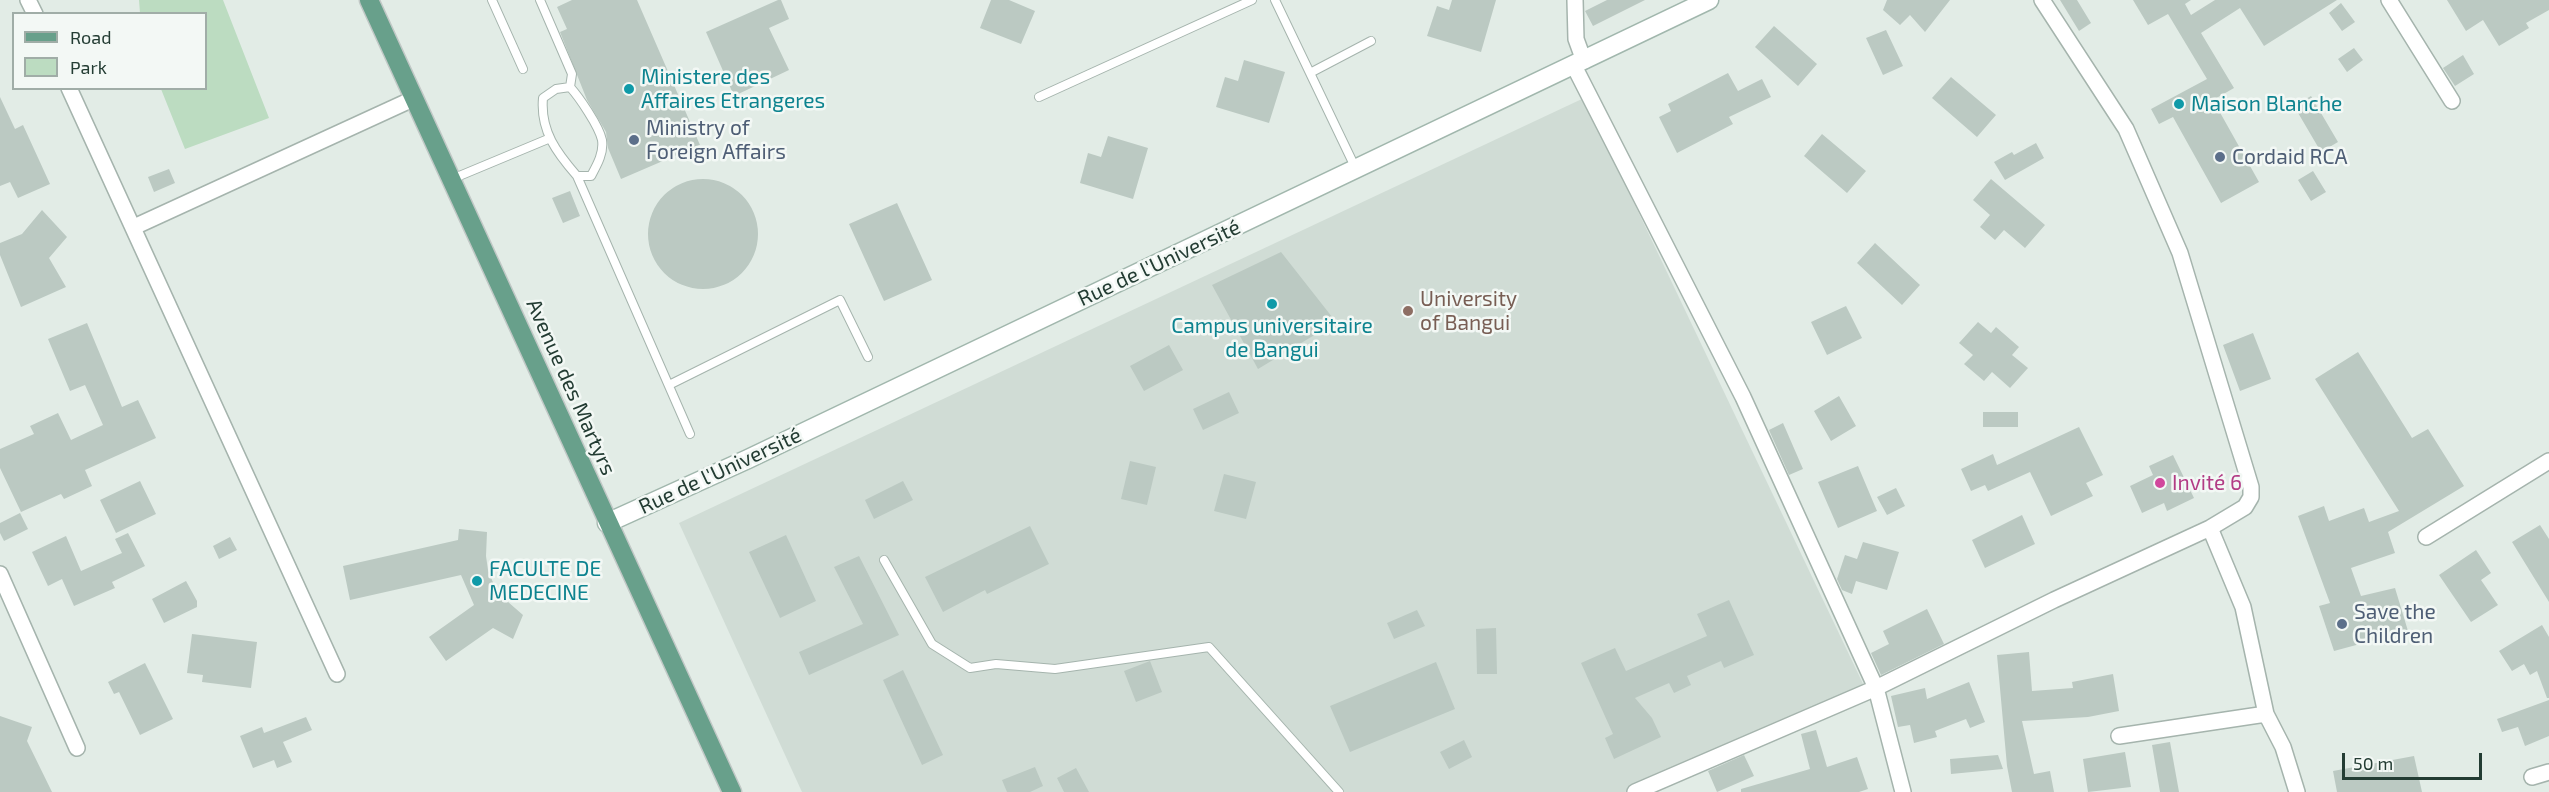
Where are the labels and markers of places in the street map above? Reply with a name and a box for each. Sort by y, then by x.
place label: Ministere des Affaires Etrangeres [641,64,825,114]
marker: Ministere des Affaires Etrangeres [622,82,636,96]
place label: Maison Blanche [2191,91,2342,117]
marker: Maison Blanche [2172,97,2186,111]
place label: Ministry of Foreign Affairs [646,115,786,165]
marker: Ministry of Foreign Affairs [627,133,641,147]
place label: Cordaid RCA [2232,144,2348,170]
marker: Cordaid RCA [2213,150,2227,164]
place label: University of Bangui [1420,286,1517,336]
marker: Campus universitaire de Bangui [1265,297,1279,311]
marker: University of Bangui [1401,304,1415,318]
place label: Campus universitaire de Bangui [1171,313,1373,363]
place label: Invité 6 [2172,470,2242,496]
marker: Invité 6 [2153,476,2167,490]
place label: FACULTE DE MEDECINE [489,556,601,606]
marker: FACULTE DE MEDECINE [470,574,484,588]
place label: Save the Children [2354,599,2436,649]
marker: Save the Children [2335,617,2349,631]

